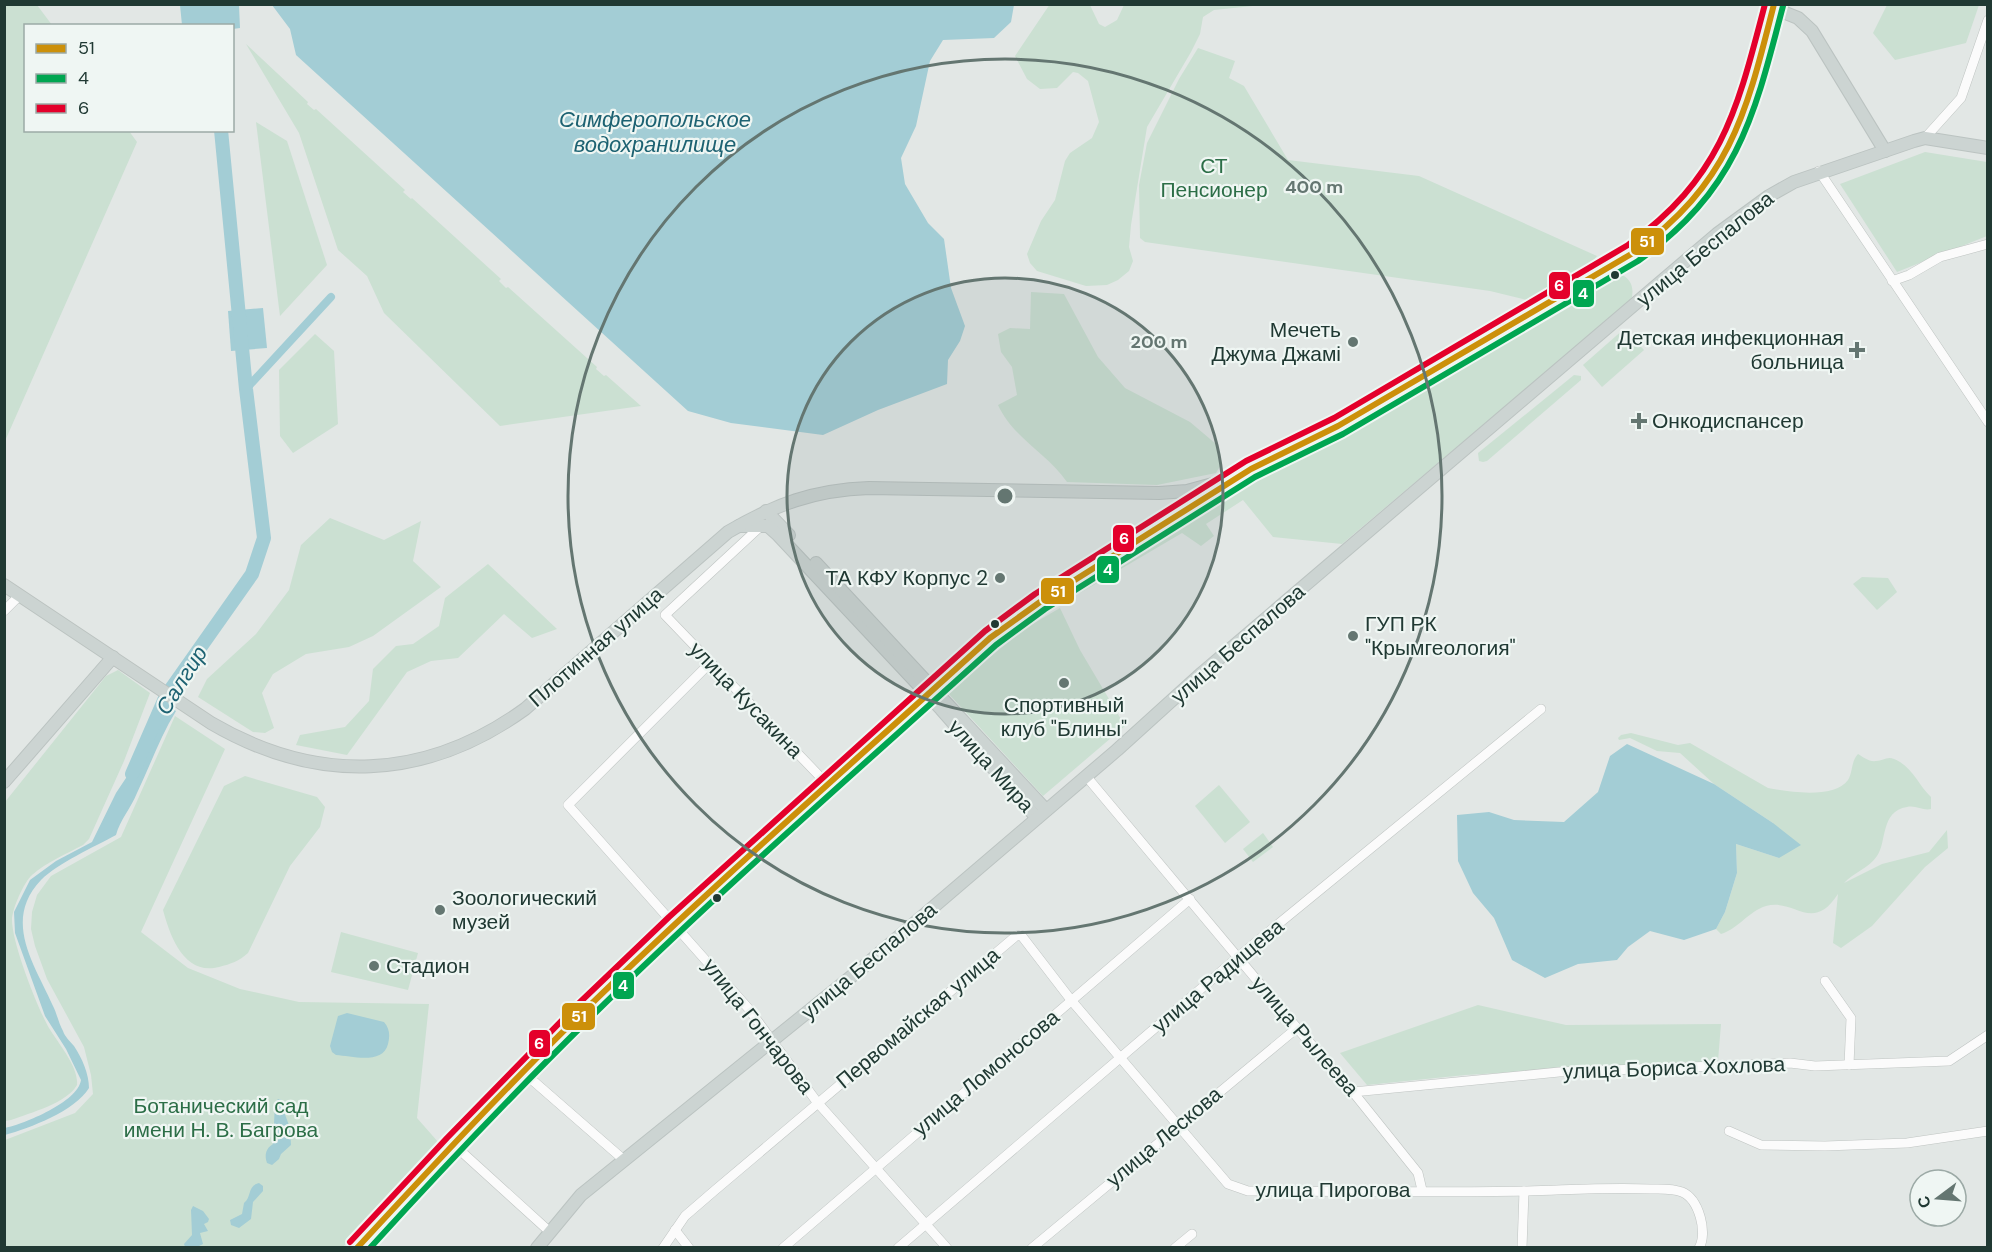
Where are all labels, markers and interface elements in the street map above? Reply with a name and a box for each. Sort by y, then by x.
legend [24,24,234,132]
text: 51 [78,36,95,60]
text: 4 [78,66,89,90]
text: 6 [78,96,89,120]
water label: Симферопольское водохранилище [559,105,751,159]
park label: СТ Пенсионер [1160,152,1268,204]
text: 400 m [1285,175,1343,199]
street label: улица Беспалова [1630,185,1780,313]
line badge: 51 [1630,227,1665,256]
text: 51 [1639,231,1655,252]
unlabelled marker [1609,269,1621,281]
line badge: 6 [1548,271,1571,300]
text: 6 [1554,275,1564,296]
line badge: 4 [1572,279,1595,308]
text: 4 [1578,283,1588,304]
place label: Мечеть Джума Джамі [1211,316,1341,368]
place label: Детская инфекционная больница [1617,324,1844,376]
text: 200 m [1131,330,1187,354]
marker: Мечеть Джума Джамі [1346,335,1360,349]
marker: Детская инфекционная больница [1848,341,1866,359]
place label: Онкодиспансер [1652,407,1804,435]
marker: Онкодиспансер [1630,412,1648,430]
centre of rings [995,486,1015,506]
line badge: 6 [1112,524,1135,553]
text: 6 [1119,528,1129,549]
line badge: 4 [1096,555,1120,584]
text: 4 [1103,559,1113,580]
place label: ТА КФУ Корпус 2 [825,564,988,592]
marker: ТА КФУ Корпус 2 [993,571,1007,585]
line badge: 51 [1040,577,1075,605]
street label: улица Беспалова [1165,578,1311,710]
street label: Плотинная улица [523,581,669,713]
text: 51 [1050,581,1066,602]
place label: ГУП РК "Крымгеология" [1365,610,1516,662]
unlabelled marker [989,618,1001,630]
marker: ГУП РК "Крымгеология" [1346,629,1360,643]
street label: улица Кусакина [683,636,809,765]
water label: Салгир [149,640,214,720]
marker: Спортивный клуб "Блины" [1057,676,1071,690]
place label: Спортивный клуб "Блины" [1001,691,1127,743]
street label: улица Мира [942,714,1040,819]
place label: Зоологический музей [452,884,597,936]
unlabelled marker [711,892,723,904]
street label: улица Беспалова [795,896,943,1026]
marker: Зоологический музей [433,903,447,917]
street label: улица Радищева [1146,912,1290,1039]
street label: Первомайская улица [830,941,1006,1095]
place label: Стадион [386,952,470,980]
street label: улица Гончарова [696,952,820,1100]
marker: Стадион [367,959,381,973]
street label: улица Рылеева [1245,970,1365,1102]
line badge: 4 [612,971,635,1000]
text: 4 [618,975,628,996]
line badge: 51 [561,1002,596,1031]
street label: улица Ломоносова [907,1003,1065,1143]
text: 51 [571,1006,587,1027]
line badge: 6 [528,1029,551,1058]
text: 6 [534,1033,544,1054]
street label: улица Бориса Хохлова [1562,1050,1786,1086]
street label: улица Лескова [1100,1080,1228,1194]
park label: Ботанический сад имени Н. В. Багрова [124,1092,319,1144]
north arrow [1908,1168,1968,1228]
street label: улица Пирогова [1256,1176,1411,1204]
text: С [1912,1193,1936,1210]

